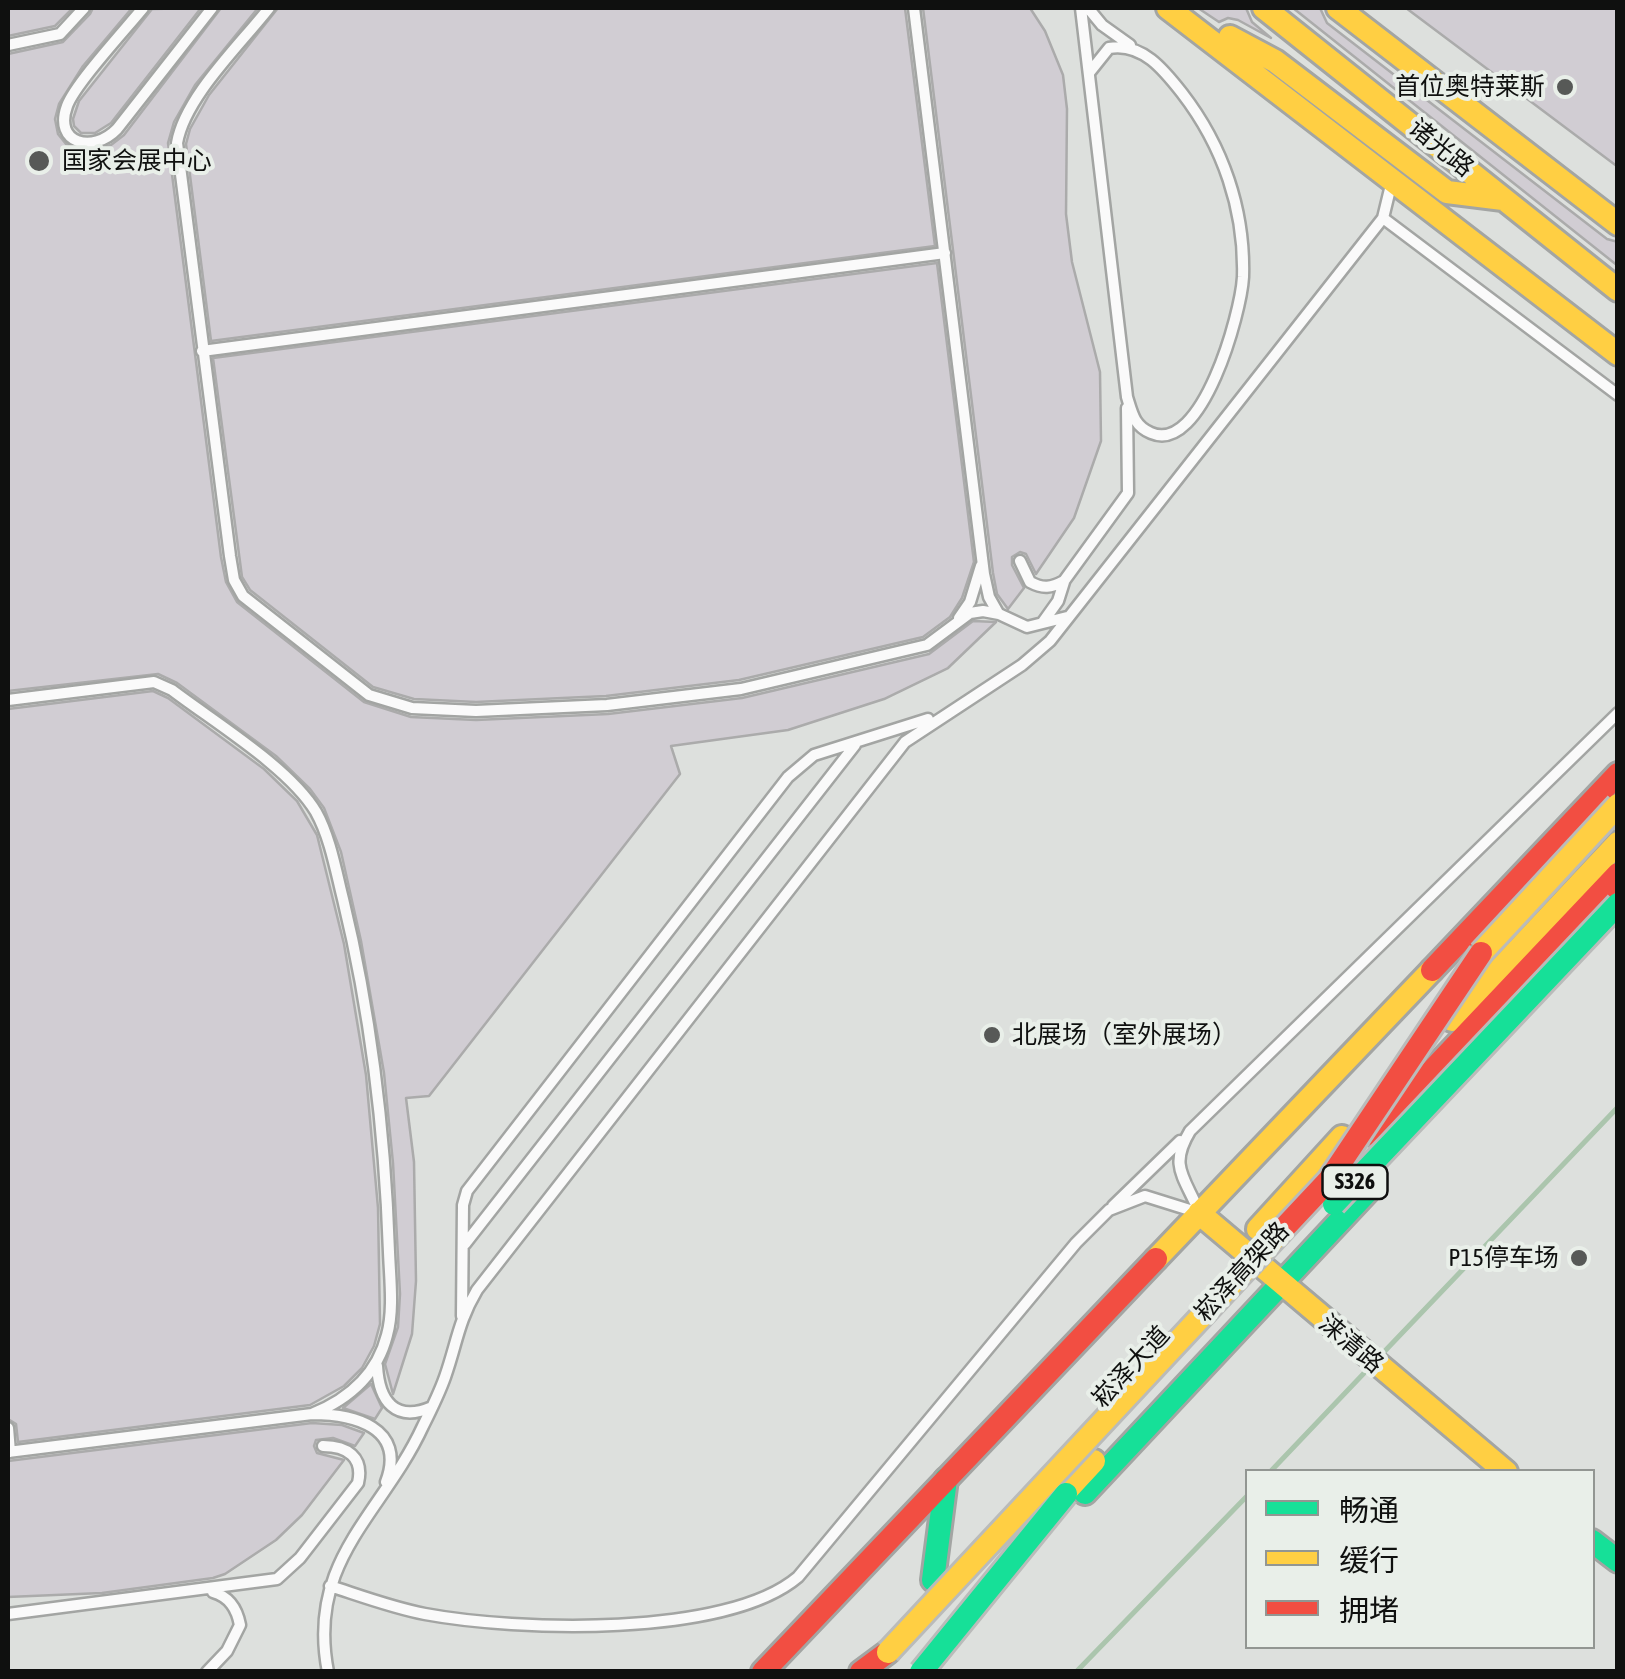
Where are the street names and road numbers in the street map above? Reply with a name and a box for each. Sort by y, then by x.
street label: 诸光路 [1402,113,1480,183]
road number: S326 [1322,1165,1388,1199]
street label: 崧泽高架路 [1188,1216,1296,1328]
street label: 涞清路 [1313,1308,1389,1380]
street label: 崧泽大道 [1086,1320,1176,1414]

